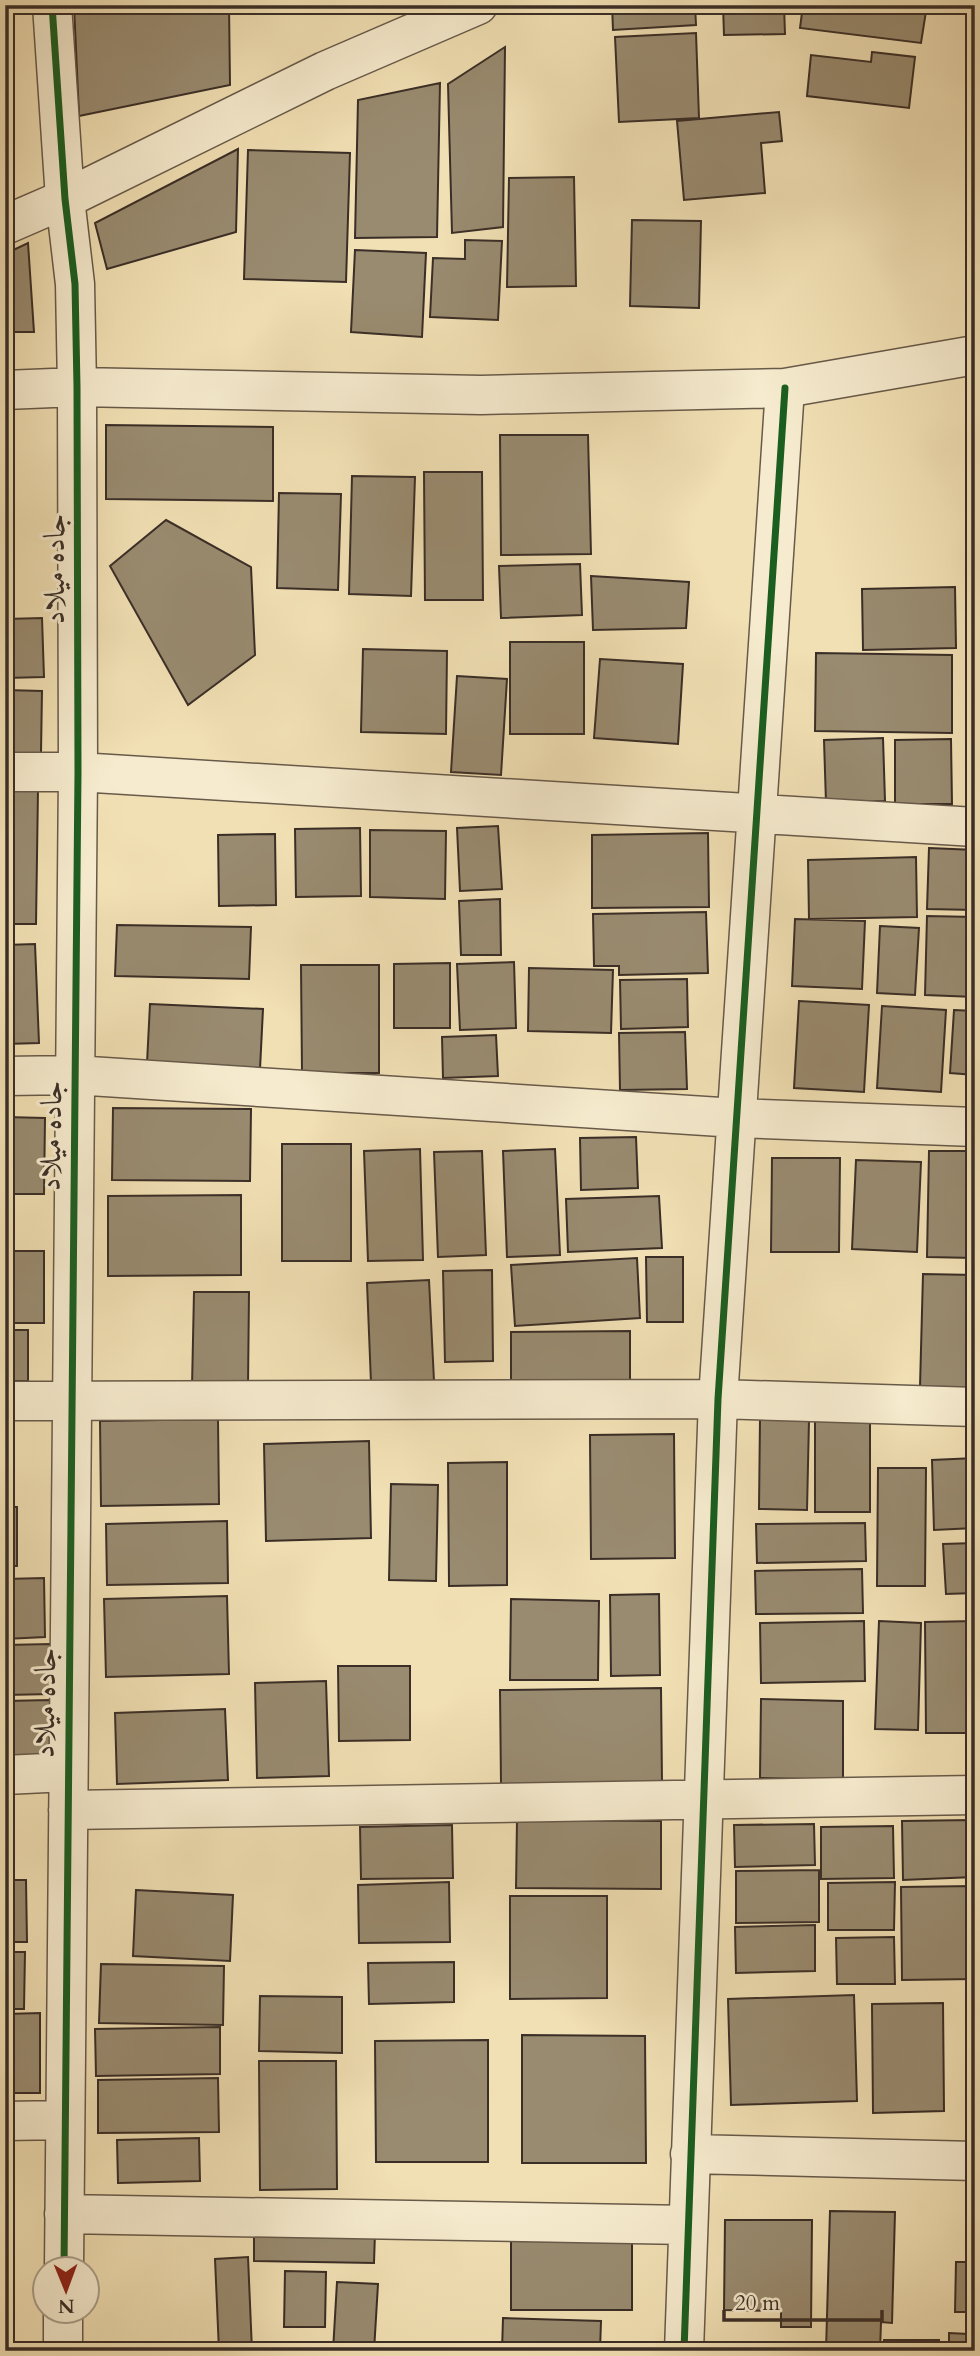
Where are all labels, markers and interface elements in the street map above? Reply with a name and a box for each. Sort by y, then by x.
street label: جاده میلاد [34,514,75,624]
street label: جاده میلاد [30,1080,72,1192]
street label: جاده میلاد [24,1647,66,1759]
north arrow [32,2254,102,2324]
scale bar [724,2279,882,2323]
text: 20 m [735,2289,780,2318]
text: N [57,2293,75,2319]

